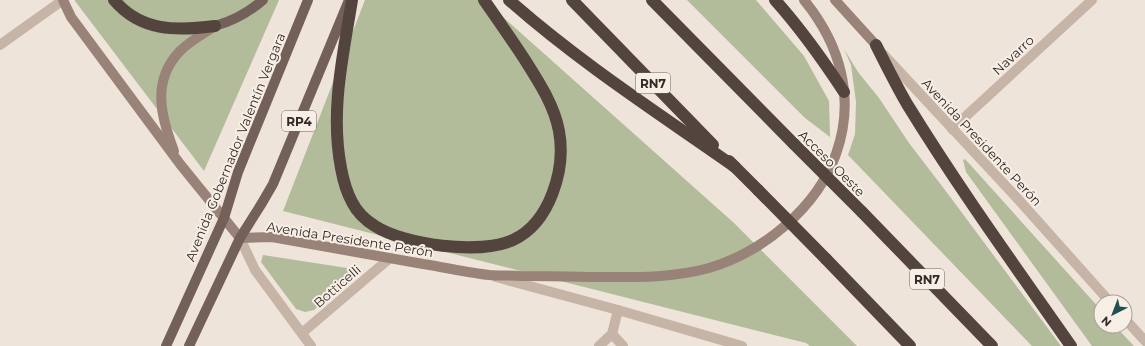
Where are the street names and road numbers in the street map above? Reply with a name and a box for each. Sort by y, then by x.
street label: Avenida Gobernador Valentín Vergara [182,30,288,264]
street label: Navarro [989,32,1037,78]
road number: RN7 [636,73,670,93]
street label: Avenida Presidente Perón [919,75,1045,209]
road number: RP4 [282,111,316,131]
street label: Acceso Oeste [795,126,869,200]
street label: Avenida Presidente Perón [266,218,434,260]
street label: Botticelli [310,261,364,311]
road number: RN7 [910,269,944,289]

